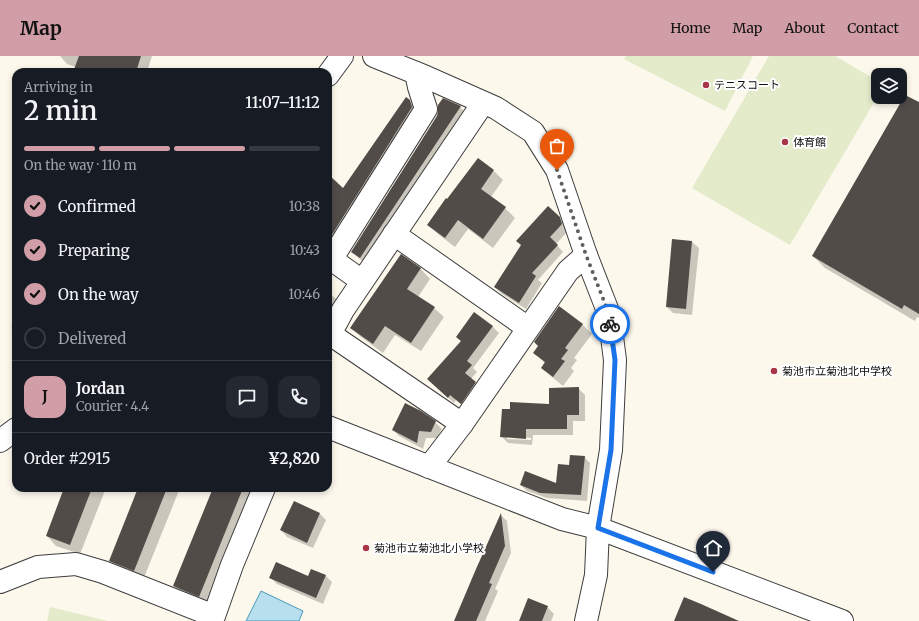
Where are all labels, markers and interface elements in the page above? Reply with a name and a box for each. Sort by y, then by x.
text: Map [20,16,62,40]
text: Home [670,19,711,37]
text: Map [733,19,762,37]
text: About [784,19,825,37]
text: Contact [847,19,899,37]
map controls [871,68,907,104]
button: layers [871,68,907,104]
place label: テニスコート [714,78,780,92]
text: Arriving in [24,79,93,96]
marker: テニスコート [701,80,711,90]
text: 11:07–11:12 [245,93,320,112]
text: 2 min [24,94,97,127]
pin [540,129,574,170]
icon: bag [546,135,568,157]
place label: 体育館 [793,135,826,149]
marker: 体育館 [780,137,790,147]
text: On the way · 110 m [24,157,137,174]
icon: check [24,195,46,217]
text: Confirmed [58,197,136,216]
text: 10:38 [289,198,320,215]
icon: check [24,239,46,261]
text: Preparing [58,241,130,260]
text: 10:43 [290,242,320,259]
icon: check [24,283,46,305]
text: On the way [58,285,139,304]
text: 10:46 [288,286,320,303]
courier [590,304,630,344]
icon: bike [599,313,621,335]
text: Delivered [58,329,126,348]
place label: 菊池市立菊池北中学校 [782,364,892,378]
marker: 菊池市立菊池北中学校 [769,366,779,376]
button: chat [226,376,268,418]
button: phone [278,376,320,418]
text: Jordan [76,379,125,398]
text: J [42,387,48,406]
text: Courier · 4.4 [76,398,149,415]
text: Order #2915 [24,449,111,468]
text: ¥2,820 [268,449,320,468]
pin [696,531,730,572]
icon: home [702,537,724,559]
place label: 菊池市立菊池北小学校 [374,541,484,555]
marker: 菊池市立菊池北小学校 [361,543,371,553]

